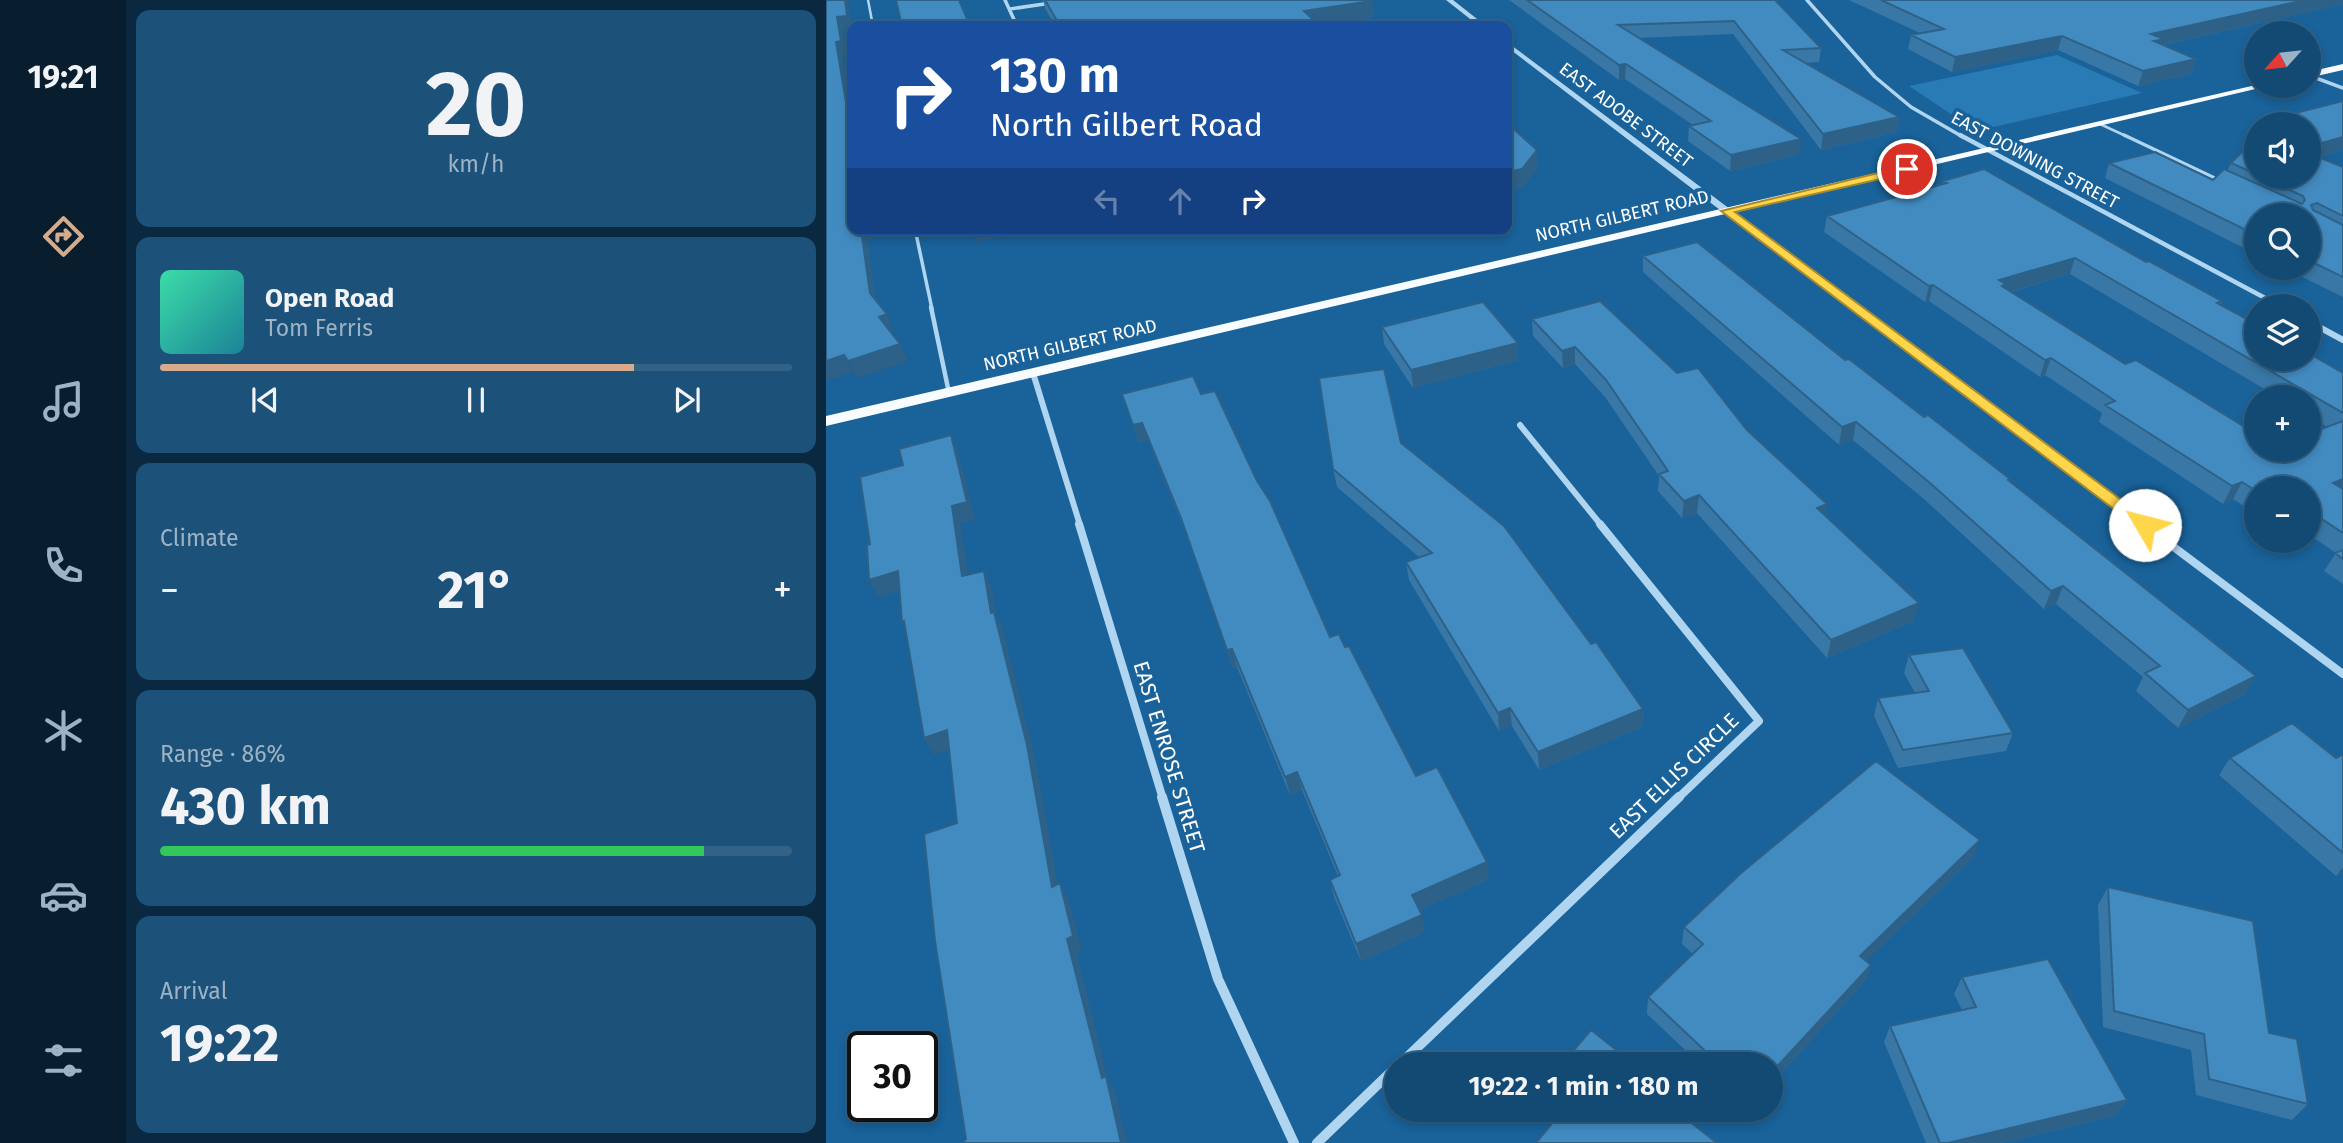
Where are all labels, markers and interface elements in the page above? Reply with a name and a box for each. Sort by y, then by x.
north arrow [2244,21,2320,98]
map controls [2244,21,2321,553]
text: 130 m [990,46,1120,105]
icon: right [875,49,966,140]
text: 20 [426,50,526,159]
text: 19:21 [27,58,99,96]
street label: EAST ADOBE STREET [1555,58,1698,173]
text: North Gilbert Road [990,106,1263,144]
street label: EAST DOWNING STREET [1947,106,2123,214]
button: sound [2244,112,2321,189]
pin [1877,139,1937,199]
text: km/h [448,150,504,178]
icon: arrive [1888,150,1926,188]
icon: left [1088,182,1126,220]
icon: ahead [1161,182,1199,220]
icon: right [1234,182,1272,220]
street label: NORTH GILBERT ROAD [1533,185,1711,247]
button: search [2244,203,2321,280]
icon: directions [39,212,88,261]
text: Open Road [265,283,394,314]
button: layers [2244,294,2321,371]
text: Tom Ferris [265,314,373,342]
street label: NORTH GILBERT ROAD [981,314,1159,376]
icon: music [39,377,88,426]
icon: previous [246,381,284,419]
icon: pause [457,381,495,419]
icon: next [668,381,706,419]
button: + [2244,385,2321,462]
button: − [2244,476,2321,553]
position arrow [2108,488,2182,562]
text: Climate [160,524,239,552]
icon: phone [39,541,88,590]
text: 21° [438,559,515,622]
text: − [160,567,179,613]
text: + [773,567,792,613]
street label: EAST ENROSE STREET [1127,658,1211,856]
icon: climate [39,706,88,755]
street label: EAST ELLIS CIRCLE [1604,708,1744,844]
text: Range · 86% [160,740,285,768]
text: 430 km [160,775,331,838]
icon: car [39,871,88,920]
text: Arrival [160,977,227,1005]
text: 19:22 [160,1012,280,1075]
speed limit sign: 30 [847,1031,938,1122]
icon: filters [39,1036,88,1085]
text: 19:22 · 1 min · 180 m [1469,1071,1698,1102]

